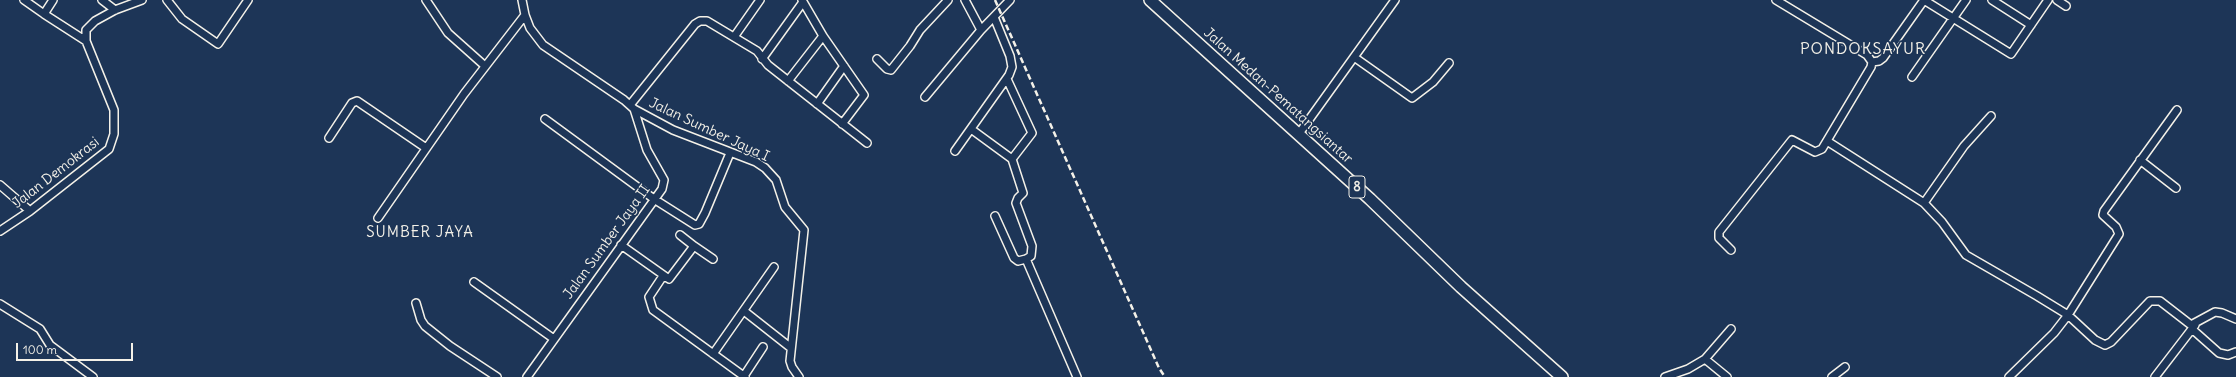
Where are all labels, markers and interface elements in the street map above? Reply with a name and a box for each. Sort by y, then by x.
street label: Jalan Medan-Pematangsiantar [1200,25,1356,167]
district label: PONDOKSAYUR [1800,39,1926,59]
street label: Jalan Sumber Jaya I [646,95,772,165]
street label: Jalan Demokrasi [9,134,103,212]
road number: 8 [1349,176,1365,198]
street label: Jalan Sumber Jaya II [560,182,654,302]
district label: SUMBER JAYA [366,224,474,242]
scale bar [18,335,135,361]
text: 100 m [23,342,57,357]

